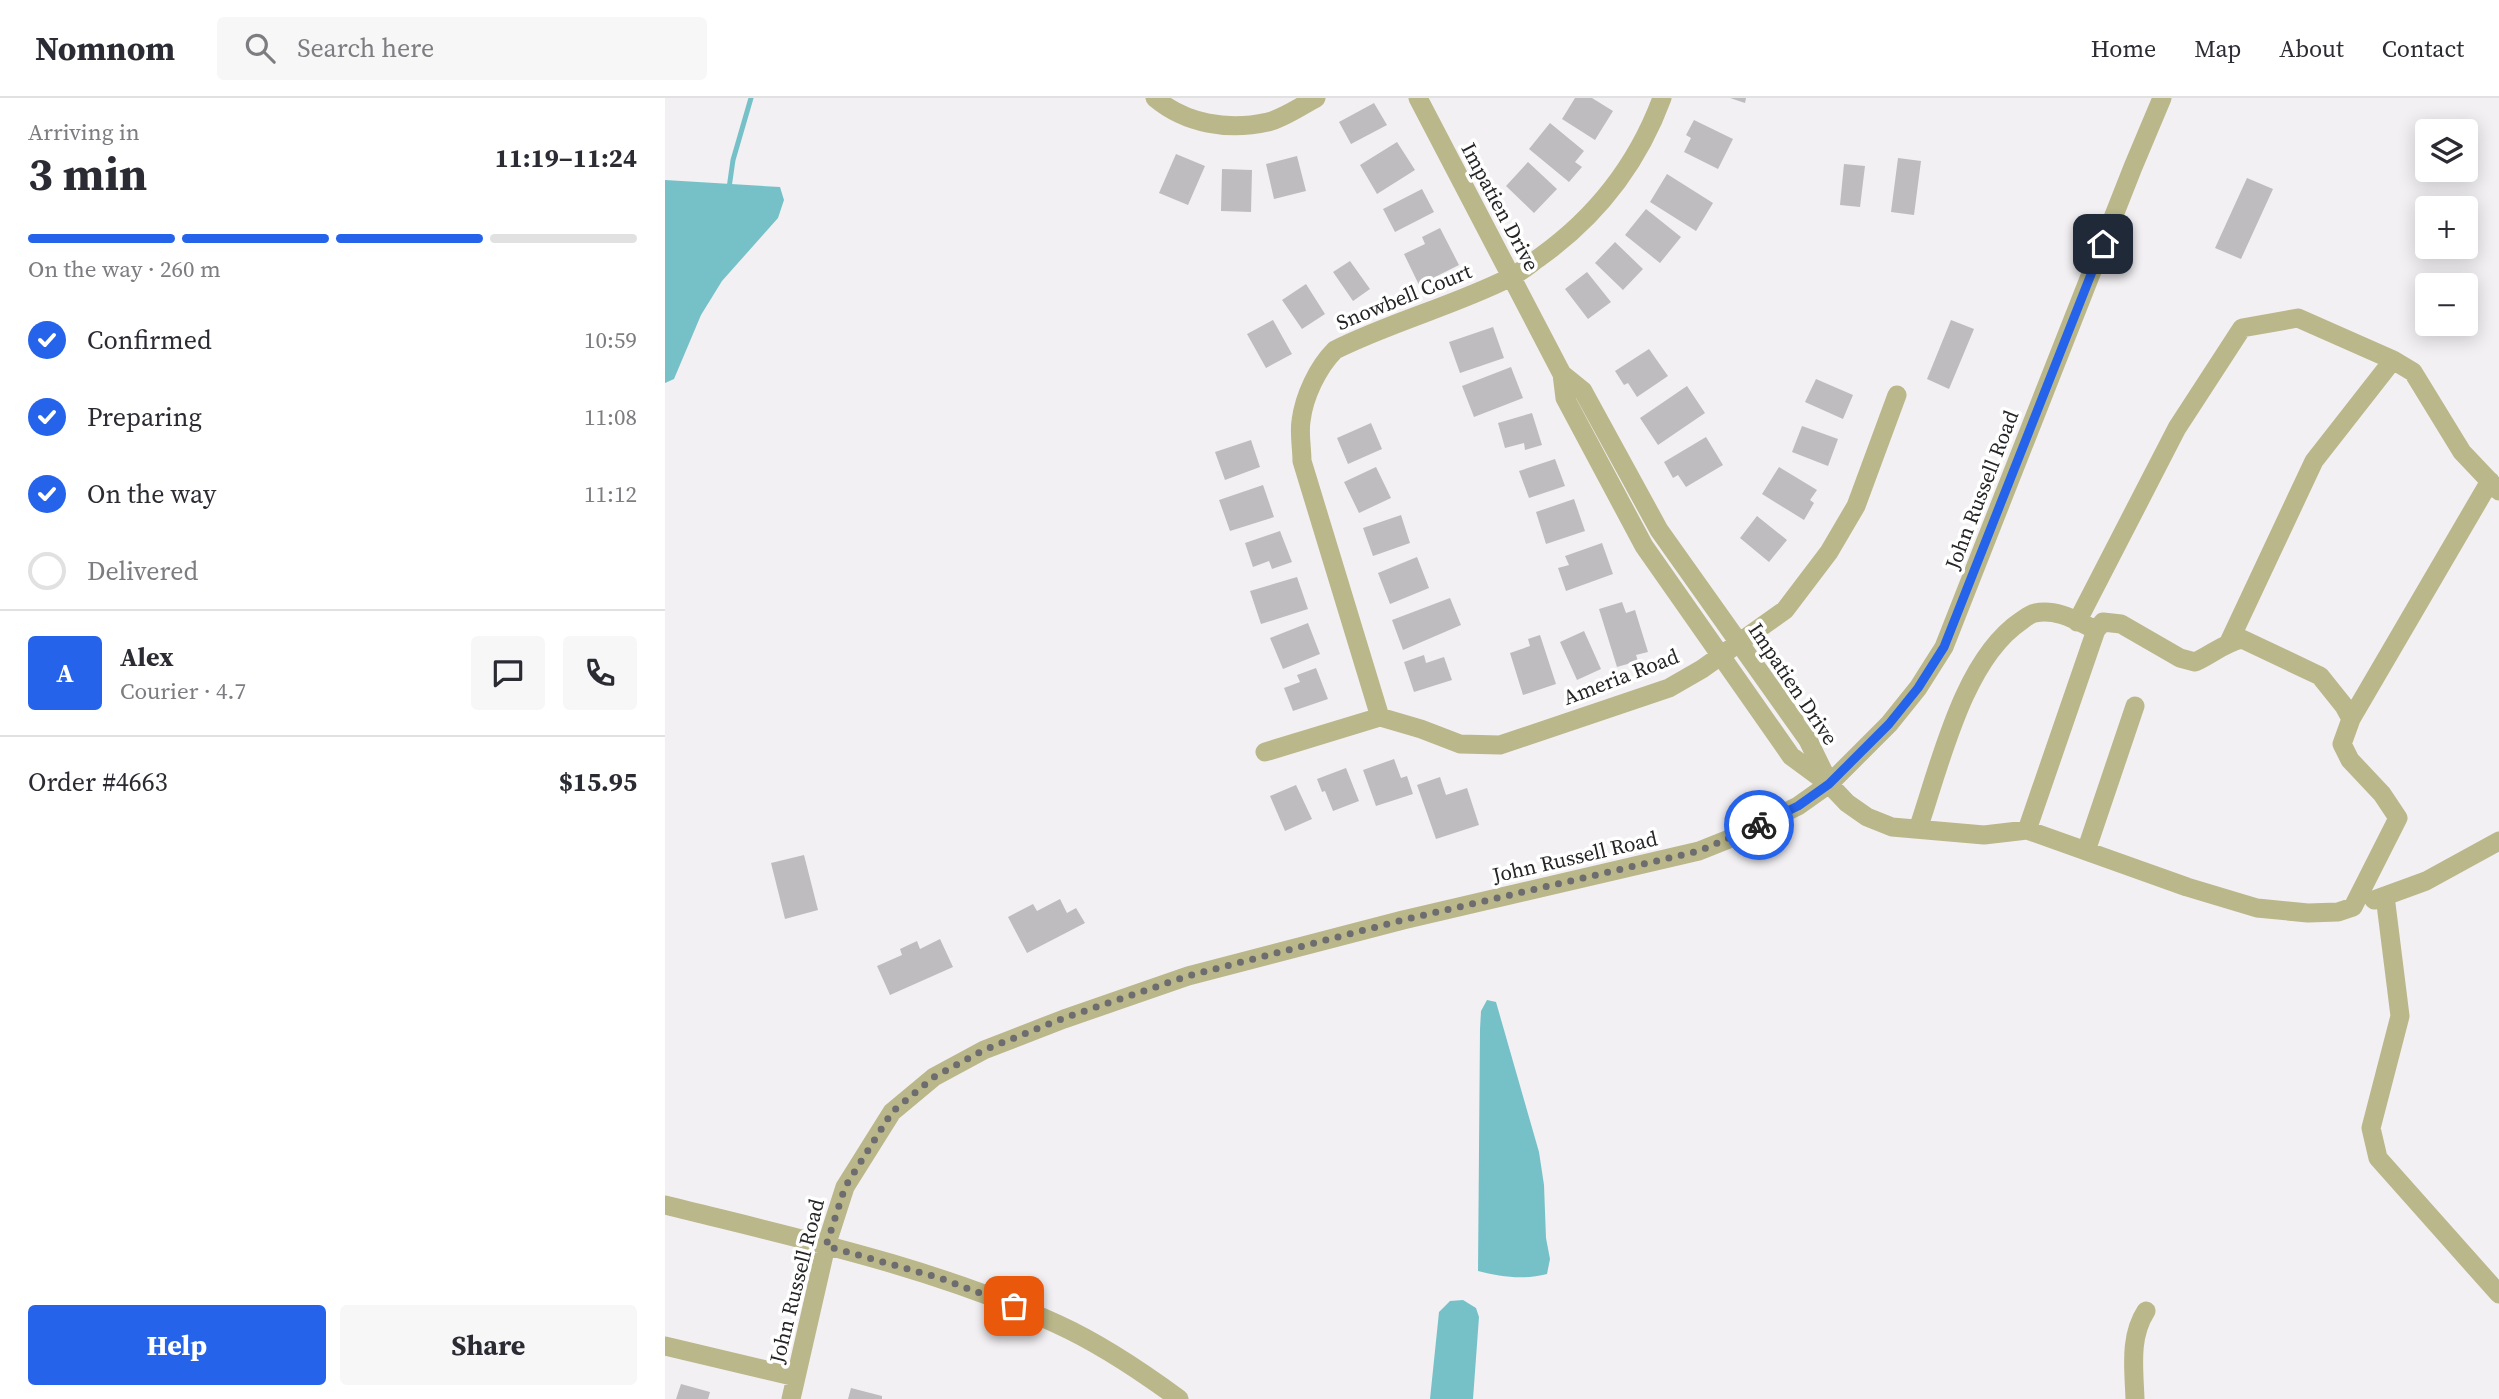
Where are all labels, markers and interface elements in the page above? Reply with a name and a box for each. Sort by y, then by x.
search box [217,17,707,80]
text: Nomnom [35,26,175,71]
icon: search [241,29,279,67]
text: Search here [297,30,434,66]
text: Home [2091,32,2156,65]
text: Map [2194,32,2241,65]
text: About [2279,32,2344,65]
text: Contact [2382,32,2464,65]
text: Arriving in [28,116,140,148]
map controls [2415,119,2478,336]
button: layers [2415,119,2478,182]
street label: Impatien Drive [1454,138,1546,276]
text: 11:19–11:24 [495,140,637,176]
text: 3 min [28,142,147,205]
button: + [2415,196,2478,259]
pin [2073,214,2133,274]
icon: home [2084,225,2122,263]
text: On the way · 260 m [28,253,221,285]
street label: Snowbell Court [1332,256,1476,337]
button: − [2415,273,2478,336]
icon: check [28,321,66,359]
text: Confirmed [87,322,212,358]
text: 10:59 [584,324,637,356]
icon: check [28,398,66,436]
text: Preparing [87,399,202,435]
text: 11:08 [584,401,637,433]
street label: John Russell Road [1937,406,2025,575]
icon: check [28,475,66,513]
text: On the way [87,476,216,512]
text: 11:12 [584,478,637,510]
text: Delivered [87,553,198,589]
street label: Impatien Drive [1742,617,1845,750]
button: chat [471,636,545,710]
button: phone [563,636,637,710]
text: Alex [120,639,174,675]
street label: Ameria Road [1559,641,1683,712]
text: A [56,655,74,691]
text: Courier · 4.7 [120,675,246,707]
text: Order #4663 [28,764,168,800]
text: $15.95 [559,764,637,800]
courier [1724,790,1794,860]
icon: bike [1740,806,1778,844]
street label: John Russell Road [1489,823,1660,890]
street label: John Russell Road [762,1196,831,1367]
pin [984,1276,1044,1336]
icon: bag [995,1287,1033,1325]
button: Help [28,1305,326,1385]
button: Share [340,1305,637,1385]

